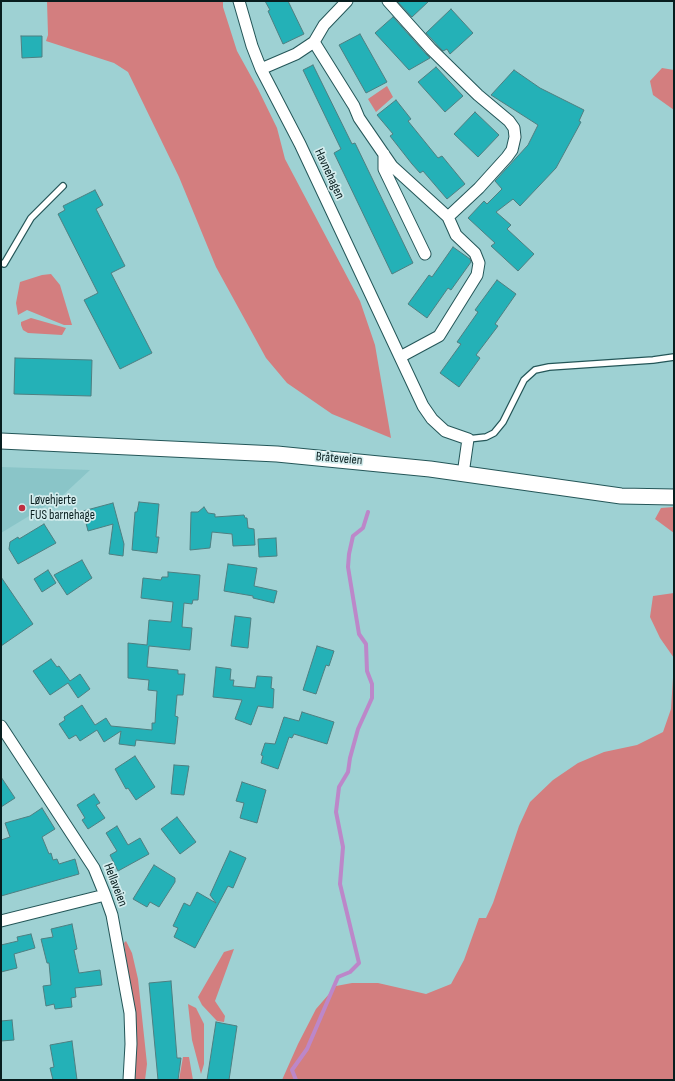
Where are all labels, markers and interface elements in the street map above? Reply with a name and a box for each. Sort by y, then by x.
street label: Havnehagen [311,146,347,202]
street label: Bråteveien [315,449,363,469]
place label: Løvehjerte FUS barnehage [30,493,95,524]
marker: Løvehjerte FUS barnehage [17,503,27,513]
street label: Hellaveien [100,861,130,909]

